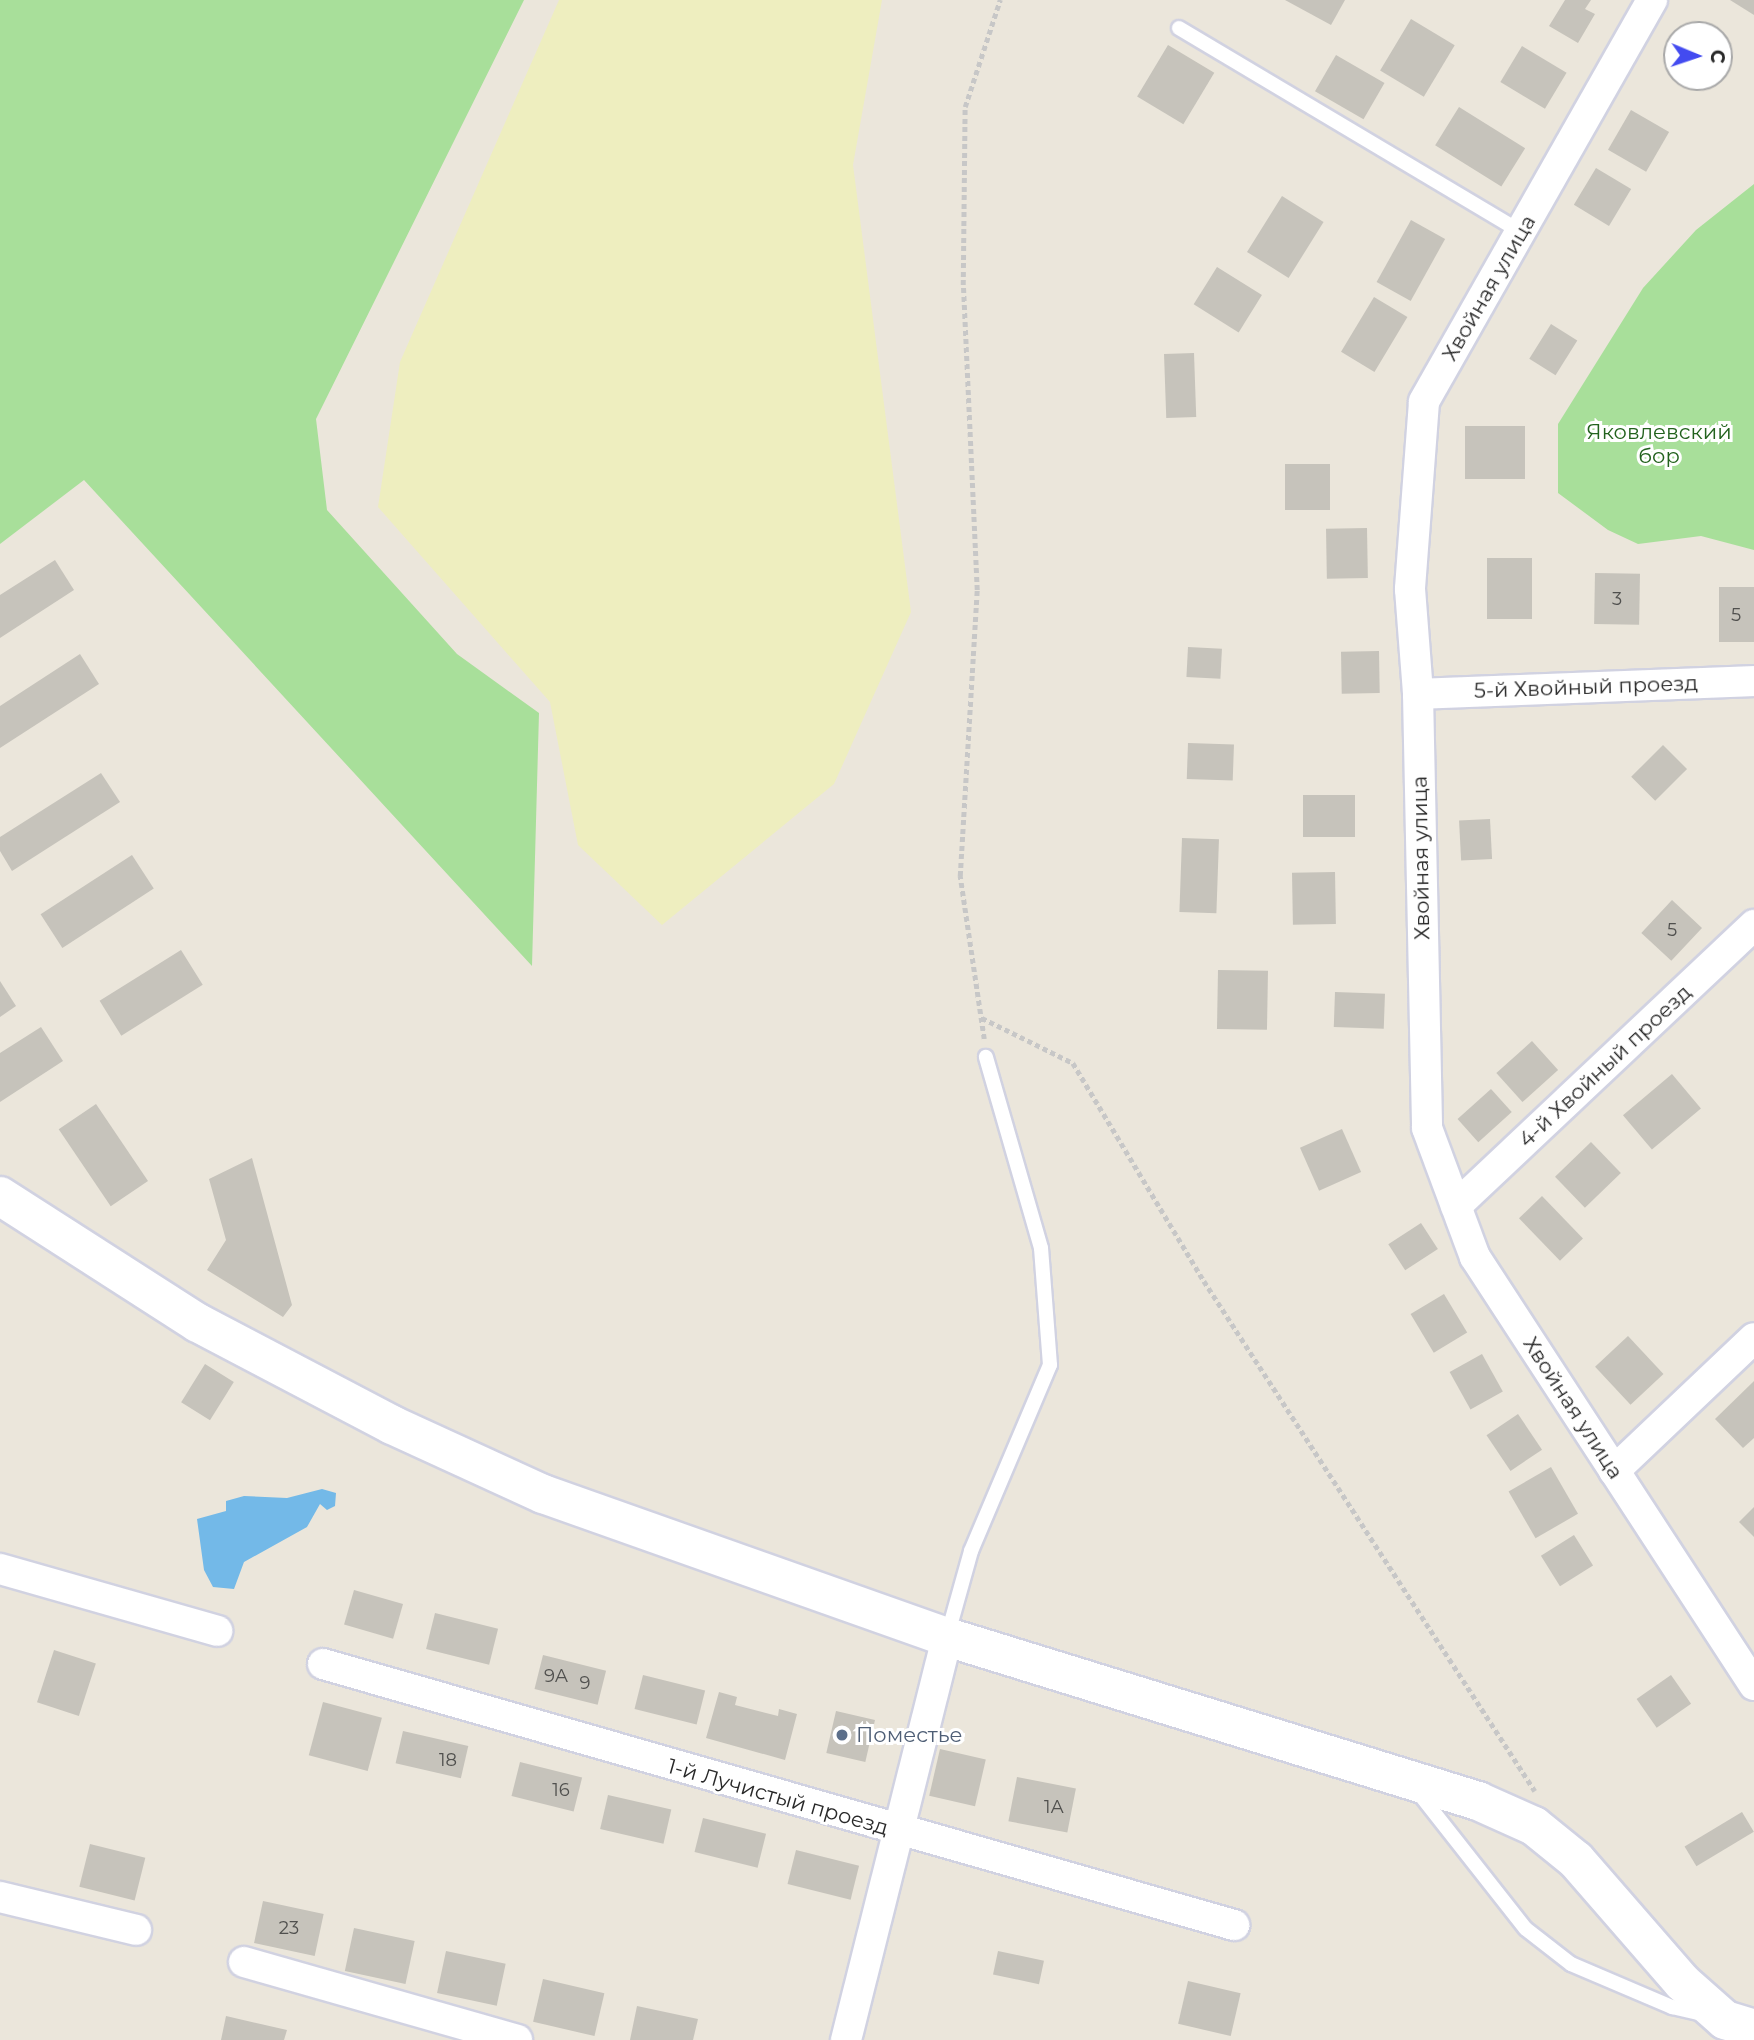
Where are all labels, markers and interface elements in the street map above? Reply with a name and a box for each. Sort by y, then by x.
north arrow [1663,21,1733,91]
text: С [1706,49,1729,64]
street label: Хвойная улица [1437,211,1541,365]
park label: Яковлевский бор [1586,419,1732,469]
house number: 3 [1612,588,1622,610]
house number: 5 [1731,604,1741,626]
street label: 5-й Хвойный проезд [1473,670,1699,704]
street label: Хвойная улица [1407,776,1435,940]
house number: 5 [1667,919,1677,941]
street label: 4-й Хвойный проезд [1514,980,1696,1152]
street label: Хвойная улица [1518,1332,1628,1484]
house number: 9А [544,1665,568,1687]
house number: 9 [580,1672,590,1694]
place label: Поместье [856,1722,963,1748]
marker: Поместье [834,1727,850,1743]
house number: 18 [439,1749,457,1771]
street label: 1-й Лучистый проезд [665,1753,891,1841]
house number: 16 [552,1779,570,1801]
house number: 1А [1044,1796,1064,1818]
house number: 23 [279,1917,299,1939]

